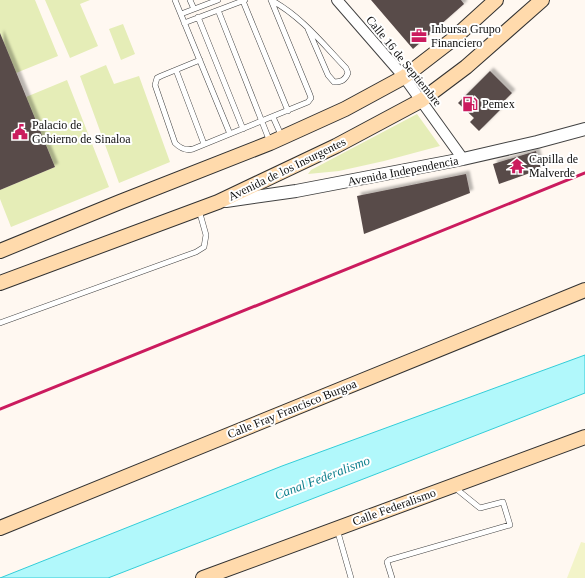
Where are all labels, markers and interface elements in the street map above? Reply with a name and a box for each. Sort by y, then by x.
street label: Calle 16 de Septiembre [363,13,445,109]
place label: Inbursa Grupo Financiero [431,22,501,50]
office icon: Inbursa Grupo Financiero [410,27,428,45]
fuel station icon: Pemex [461,95,479,113]
place label: Pemex [482,97,515,111]
place label: Palacio de Gobierno de Sinaloa [32,118,131,146]
public building icon: Palacio de Gobierno de Sinaloa [11,123,29,141]
street label: Avenida de los Insurgentes [226,134,348,204]
place label: Capilla de Malverde [529,152,578,180]
street label: Avenida Independencia [346,153,460,189]
temple icon: Capilla de Malverde [508,157,526,175]
street label: Calle Fray Francisco Burgoa [225,376,359,441]
water label: Canal Federalismo [272,452,372,503]
street label: Calle Federalismo [350,485,438,529]

